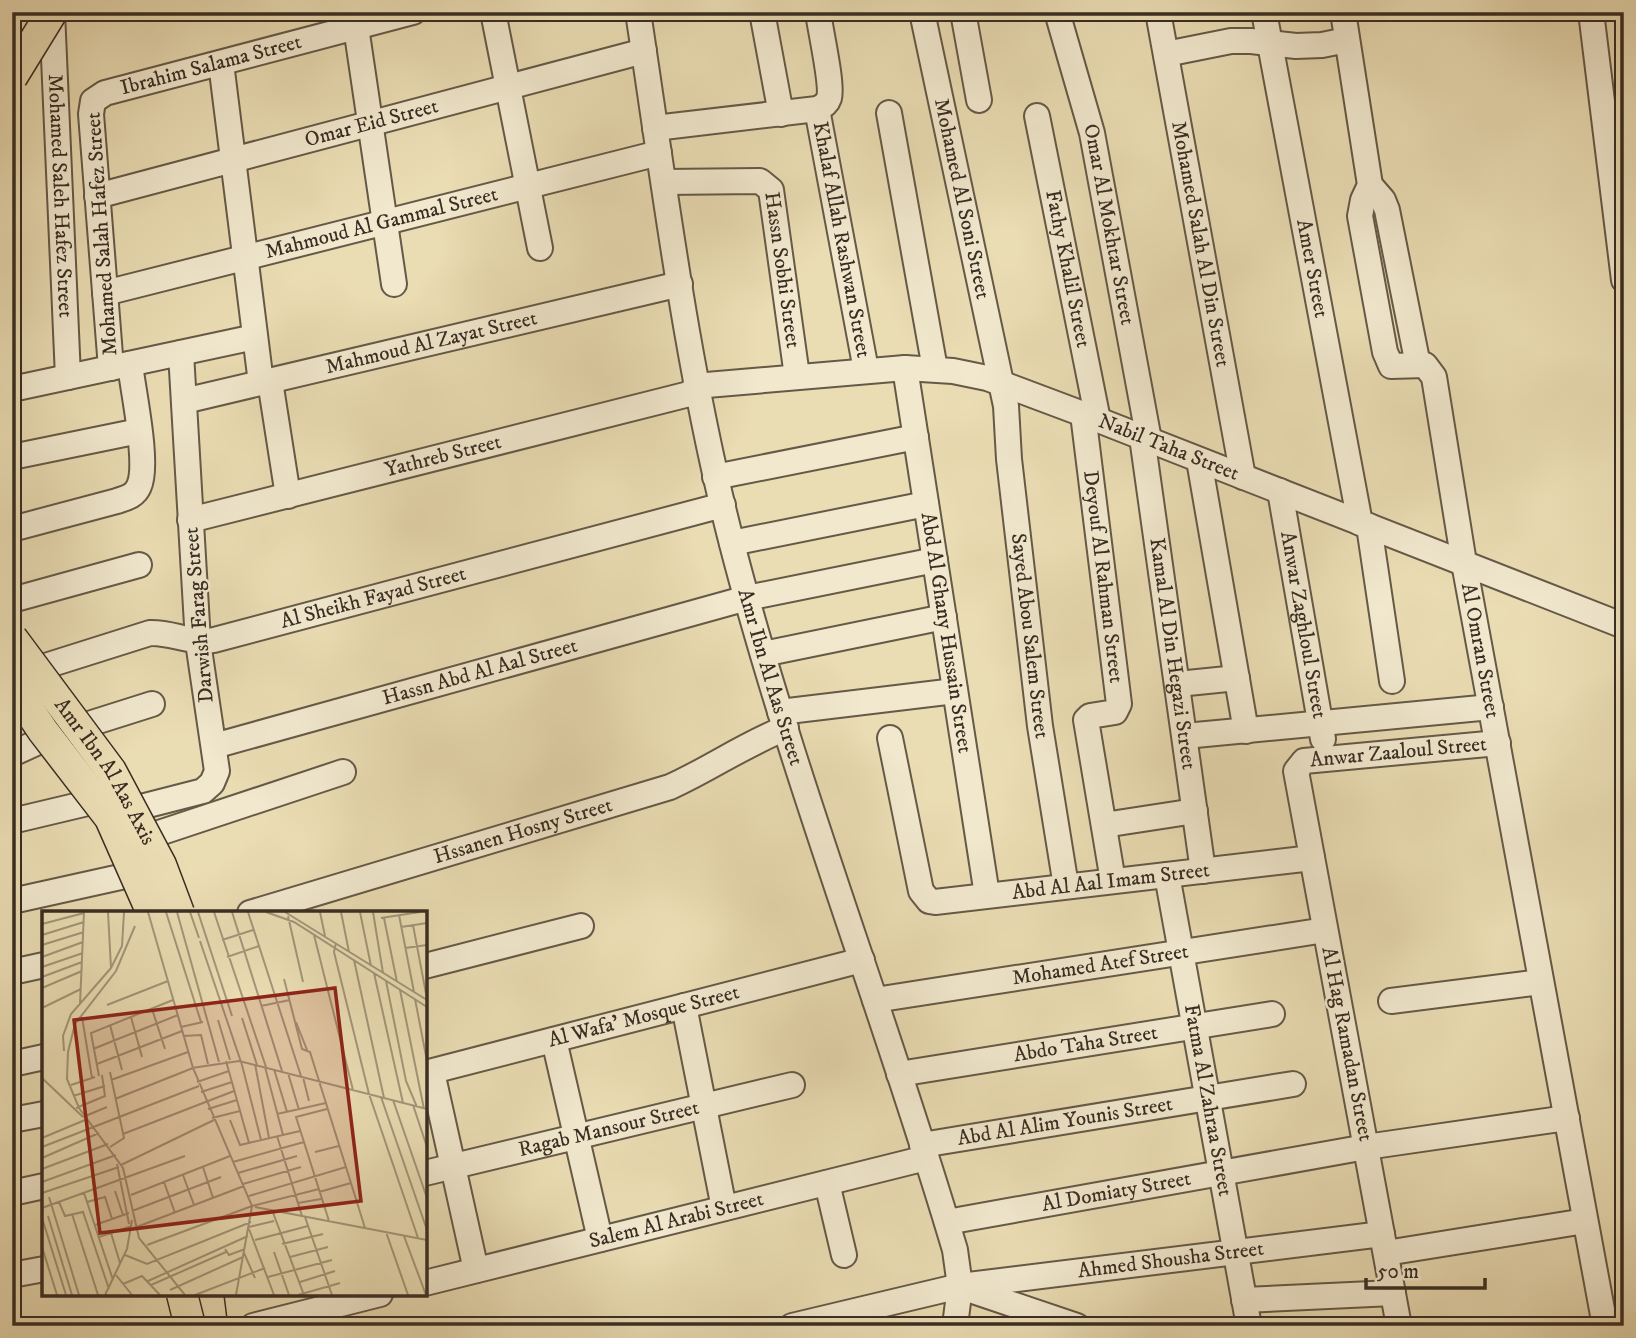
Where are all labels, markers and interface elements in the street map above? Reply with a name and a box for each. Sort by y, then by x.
street label: Ibrahim Salama Street [118,29,305,101]
street label: Mohamed Saleh Hafez Street [42,73,78,319]
street label: Omar Eid Street [302,93,441,153]
street label: Mohamed Al Soni Street [928,96,996,302]
street label: Mohamed Salah Hafez Street [80,111,123,357]
street label: Khalaf Allah Rashwan Street [807,119,877,360]
street label: Mohamed Salah Al Din Street [1165,119,1236,370]
street label: Omar Al Mokhtar Street [1077,121,1140,327]
street label: Mahmoud Al Gammal Street [262,181,501,265]
street label: Fathy Khalil Street [1039,188,1096,350]
street label: Hassn Sobhi Street [758,190,806,350]
street label: Amer Street [1290,217,1334,320]
street label: Mahmoud Al Zayat Street [323,305,540,380]
street label: Nabil Taha Street [1094,408,1243,487]
street label: Yathreb Street [382,429,504,483]
street label: Deyouf Al Rahman Street [1077,469,1129,685]
street label: Abd Al Ghany Hussain Street [915,511,978,755]
street label: Darwish Farag Street [178,526,220,704]
street label: Anwar Zaghloul Street [1274,529,1332,721]
street label: Sayed Abou Salem Street [1005,532,1055,741]
street label: Kamal Al Din Hegazi Street [1143,536,1202,772]
street label: Al Sheikh Fayad Street [278,561,469,635]
street label: Al Omran Street [1455,581,1505,721]
street label: Amr Ibn Al Aas Street [732,586,809,769]
street label: Hassn Abd Al Aal Street [379,633,581,712]
street label: Amr Ibn Al Aas Axis [48,693,161,850]
street label: Anwar Zaaloul Street [1309,731,1488,773]
street label: Hssanen Hosny Street [430,792,616,870]
street label: Abd Al Aal Imam Street [1011,857,1211,906]
inset map [42,911,427,1296]
street label: Mohamed Atef Street [1010,938,1191,991]
street label: Al Hag Ramadan Street [1315,945,1379,1144]
street label: Al Wafa' Mosque Street [546,979,742,1054]
street label: Fatma Al Zahraa Street [1178,1002,1238,1199]
street label: Abdo Taha Street [1012,1020,1160,1068]
street label: Abd Al Alim Younis Street [956,1091,1175,1152]
street label: Ragab Mansour Street [516,1095,702,1163]
street label: Al Domiaty Street [1040,1166,1193,1218]
street label: Salem Al Arabi Street [586,1186,767,1255]
street label: Ahmed Shousha Street [1076,1236,1266,1284]
scale bar [1366,1247,1486,1291]
text: 50 m [1377,1259,1419,1285]

